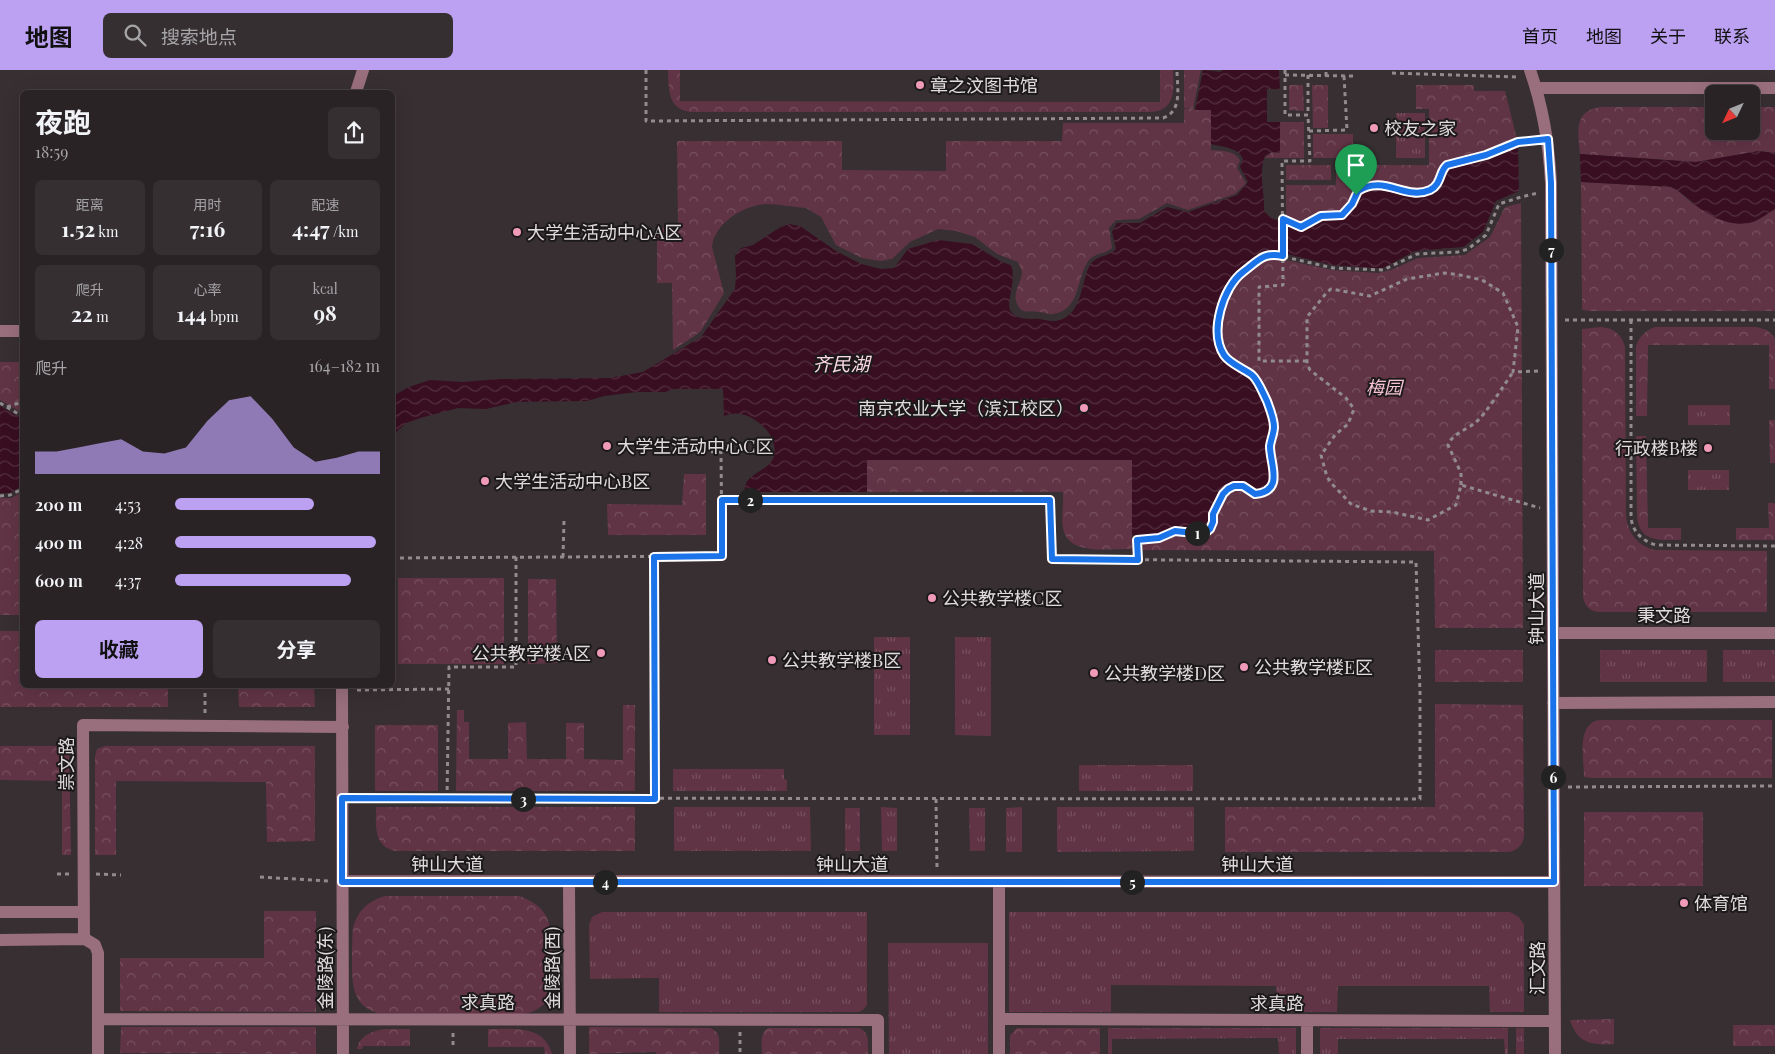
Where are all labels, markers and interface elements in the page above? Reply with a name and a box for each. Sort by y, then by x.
search box [103,13,453,58]
text: 地图 [25,20,73,52]
icon: search [121,21,149,49]
text: 搜索地点 [161,23,237,49]
text: 首页 [1522,24,1558,48]
text: 地图 [1586,24,1622,48]
text: 关于 [1650,24,1686,48]
text: 联系 [1714,24,1750,48]
place label: 章之汶图书馆 [930,73,1038,97]
marker: 章之汶图书馆 [914,79,926,91]
north arrow [1705,85,1760,140]
map controls [1705,85,1760,140]
text: 夜跑 [35,103,91,140]
button: share [328,107,380,159]
place label: 校友之家 [1384,116,1456,140]
marker: 校友之家 [1368,122,1380,134]
text: 18:59 [35,141,68,162]
pin [1335,144,1377,195]
icon: arrive [1342,151,1370,179]
text: 距离 [76,195,104,214]
text: 用时 [193,195,221,214]
text: 配速 [311,195,339,214]
text: 1.52 [61,214,95,242]
text: 7:16 [190,214,225,242]
text: 4:47 [292,214,330,242]
place label: 大学生活动中心A区 [527,220,682,244]
text: km [95,222,118,241]
text: /km [330,222,358,241]
marker: 大学生活动中心A区 [511,226,523,238]
pin: 7 [1538,238,1564,262]
text: 7 [1548,241,1555,260]
text: kcal [313,279,338,298]
text: 爬升 [76,280,104,299]
text: 心率 [193,280,221,299]
text: 98 [313,298,337,326]
text: 22 [71,299,93,327]
text: 144 [176,299,207,327]
text: m [93,307,109,326]
text: bpm [207,307,239,326]
water label: 齐民湖 [812,350,872,376]
text: 164–182 m [309,355,380,376]
text: 爬升 [35,357,67,378]
park label: 梅园 [1366,375,1405,399]
place label: 南京农业大学（滨江校区） [858,396,1074,420]
marker: 南京农业大学（滨江校区） [1078,402,1090,414]
place label: 大学生活动中心C区 [617,434,773,458]
place label: 行政楼B楼 [1615,436,1698,460]
marker: 大学生活动中心C区 [601,440,613,452]
marker: 行政楼B楼 [1702,442,1714,454]
place label: 大学生活动中心B区 [495,469,650,493]
marker: 大学生活动中心B区 [479,475,491,487]
pin: 2 [738,488,762,512]
text: 2 [747,491,754,510]
text: 200 m [35,494,82,515]
text: 4:53 [115,494,141,515]
pin: 1 [1184,520,1210,546]
text: 1 [1195,524,1200,543]
text: 400 m [35,532,82,553]
text: 4:28 [115,532,143,553]
text: 600 m [35,570,83,591]
text: 4:37 [115,570,141,591]
street label: 钟山大道 [1524,573,1548,645]
place label: 公共教学楼C区 [942,586,1062,610]
marker: 公共教学楼C区 [926,592,938,604]
street label: 秉文路 [1637,603,1691,627]
button: 收藏 [35,620,203,678]
button: 分享 [213,620,380,678]
place label: 公共教学楼A区 [472,641,591,665]
marker: 公共教学楼A区 [595,647,607,659]
place label: 公共教学楼B区 [782,648,901,672]
marker: 公共教学楼B区 [766,654,778,666]
place label: 公共教学楼E区 [1254,655,1373,679]
place label: 公共教学楼D区 [1104,661,1225,685]
marker: 公共教学楼E区 [1238,661,1250,673]
marker: 公共教学楼D区 [1088,667,1100,679]
street label: 崇文路 [54,737,78,791]
pin: 6 [1540,764,1566,790]
text: 6 [1550,768,1557,787]
pin: 3 [510,786,536,812]
text: 3 [520,790,527,809]
street label: 钟山大道 [411,852,483,876]
street label: 钟山大道 [816,852,888,876]
street label: 钟山大道 [1221,852,1293,876]
pin: 4 [592,870,618,894]
pin: 5 [1120,870,1144,894]
text: 4 [602,873,609,892]
text: 5 [1129,873,1136,892]
place label: 体育馆 [1694,891,1748,915]
marker: 体育馆 [1678,897,1690,909]
street label: 金陵路(东) [313,927,337,1009]
street label: 金陵路(西) [540,927,564,1009]
street label: 汇文路 [1525,941,1549,995]
street label: 求真路 [461,990,515,1014]
street label: 求真路 [1250,991,1304,1015]

